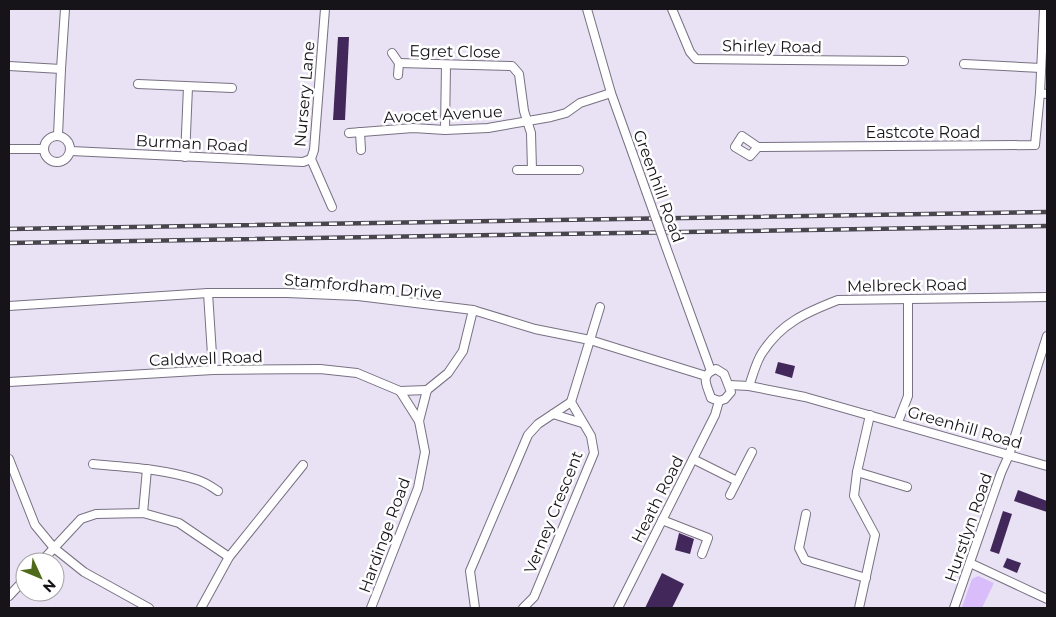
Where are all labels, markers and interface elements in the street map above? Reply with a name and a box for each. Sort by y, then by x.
street label: Shirley Road [722,36,822,57]
street label: Nursery Lane [290,40,319,148]
street label: Egret Close [409,41,501,62]
street label: Avocet Avenue [383,102,503,127]
street label: Eastcote Road [866,123,980,142]
street label: Greenhill Road [629,127,688,245]
street label: Burman Road [135,131,249,156]
street label: Stamfordham Drive [283,270,443,303]
street label: Melbreck Road [847,275,967,296]
street label: Caldwell Road [149,347,263,370]
street label: Greenhill Road [905,402,1024,453]
street label: Verney Crescent [520,448,587,576]
street label: Heath Road [627,452,688,546]
street label: Hurstlyn Road [941,470,996,584]
street label: Hardinge Road [355,475,414,595]
north arrow [15,552,65,602]
text: N [39,576,60,596]

